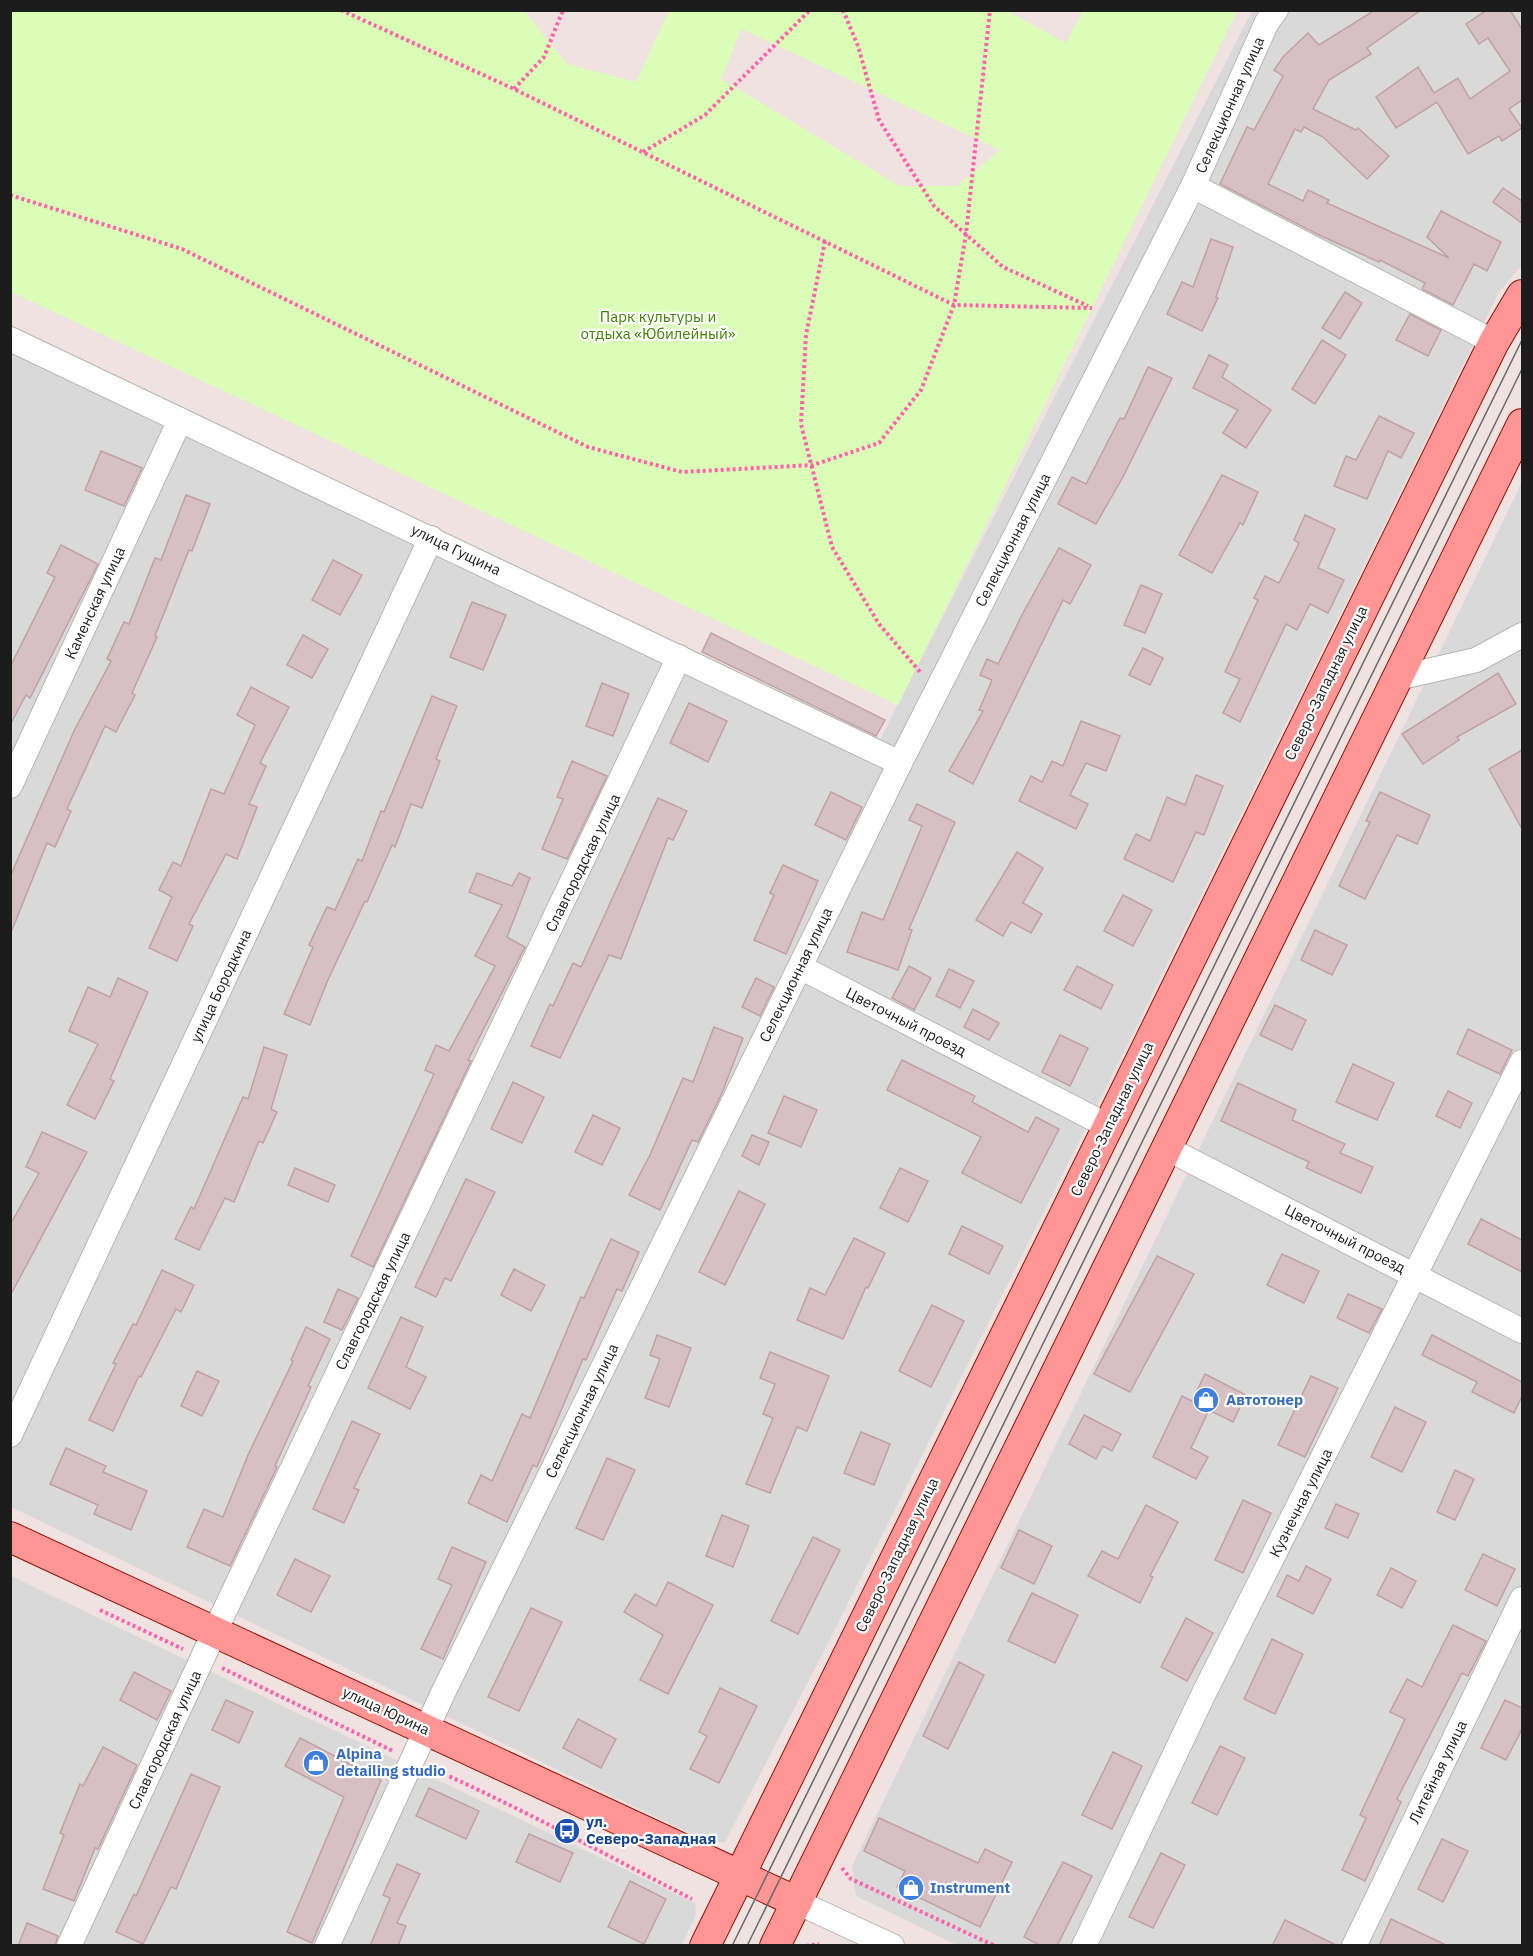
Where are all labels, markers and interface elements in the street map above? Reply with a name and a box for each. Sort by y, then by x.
street label: Селекционная улица [1191,34,1268,176]
park label: Парк культуры и отдыха «Юбилейный» [581,307,736,343]
street label: Селекционная улица [971,470,1055,610]
street label: улица Гущина [408,520,504,579]
street label: Каменская улица [60,543,129,662]
street label: Северо-Западная улица [1280,602,1371,763]
street label: Славгородская улица [541,790,624,935]
street label: Селекционная улица [755,904,836,1045]
street label: улица Бородкина [186,926,255,1046]
street label: Цветочный проезд [843,983,970,1060]
street label: Северо-Западная улица [1066,1038,1157,1199]
street label: Цветочный проезд [1282,1200,1409,1277]
street label: Славгородская улица [331,1228,414,1373]
street label: Селекционная улица [541,1340,622,1481]
shop icon: Автотонер [1191,1385,1221,1415]
place label: Автотонер [1226,1390,1303,1409]
street label: Кузнечная улица [1265,1445,1336,1560]
street label: Северо-Западная улица [851,1474,942,1635]
street label: Славгородская улица [124,1667,205,1813]
street label: улица Юрина [340,1682,433,1739]
street label: Литейная улица [1404,1717,1471,1827]
place label: Alpina detailing studio [336,1744,446,1780]
shop icon: Alpina detailing studio [301,1748,331,1778]
place label: ул. Северо-Западная [586,1812,716,1848]
bus stop icon: ул. Северо-Западная [552,1816,582,1846]
shop icon: Instrument [896,1873,926,1903]
place label: Instrument [930,1878,1010,1897]

